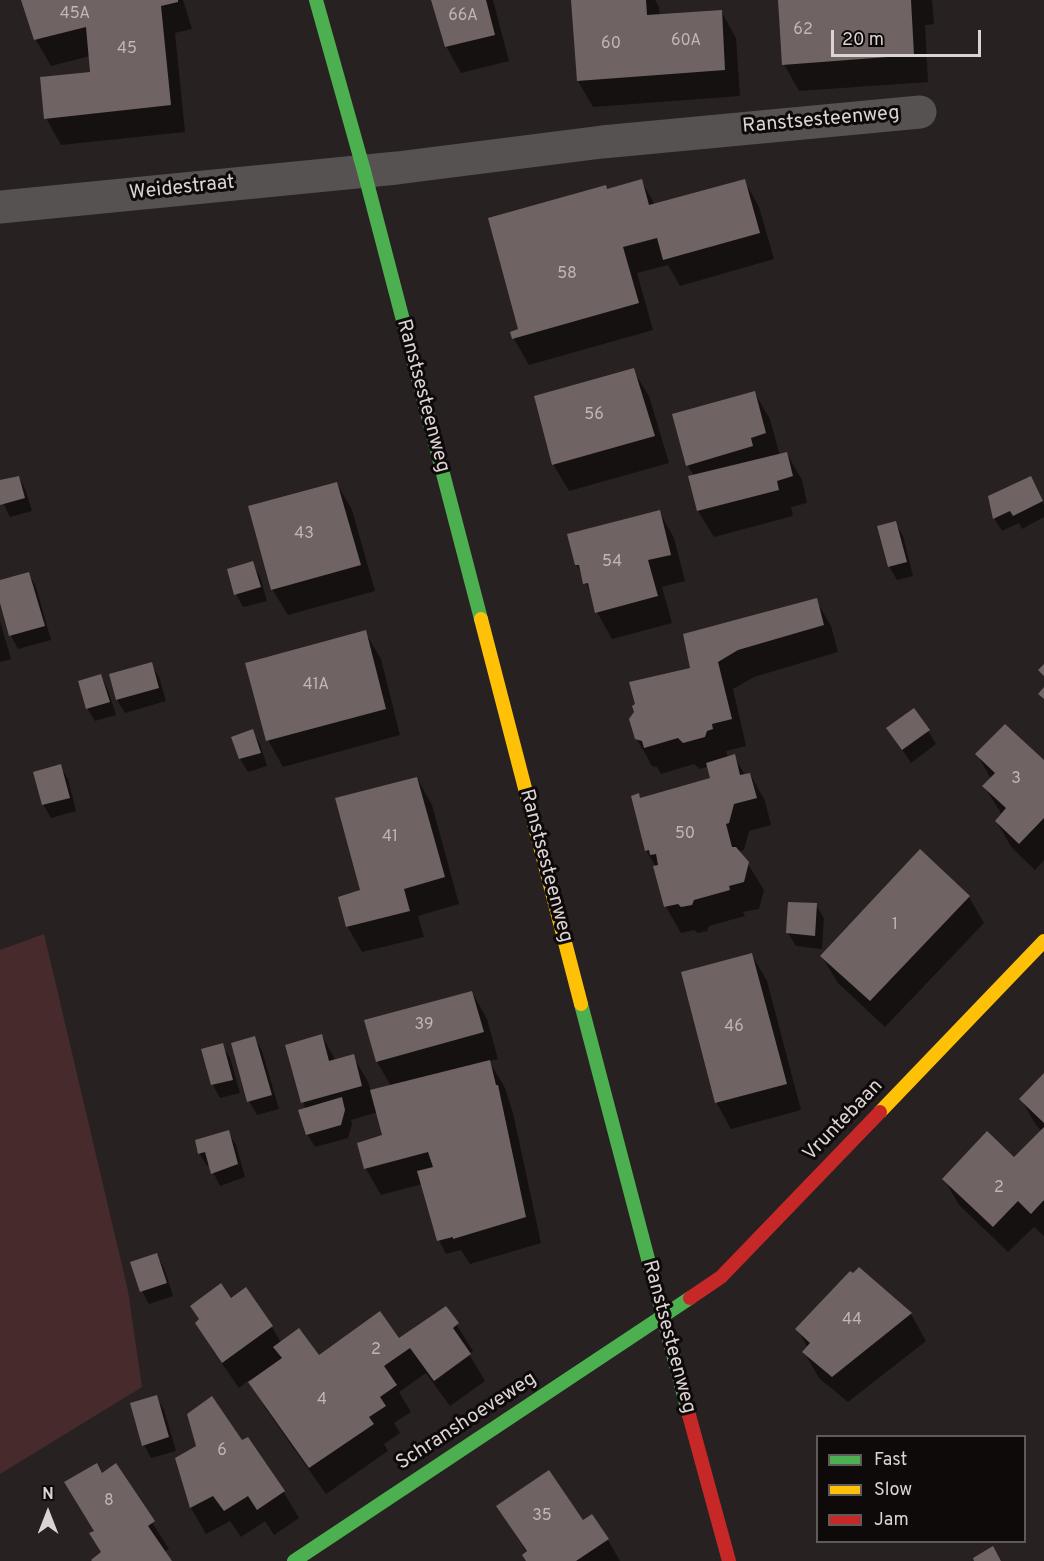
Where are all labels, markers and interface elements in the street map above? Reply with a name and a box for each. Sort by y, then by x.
house number: 45A [60,5,90,25]
house number: 66A [448,7,478,27]
scale bar [834,18,984,56]
house number: 62 [793,21,813,41]
text: 20 m [842,29,884,52]
house number: 60A [671,32,701,52]
house number: 60 [601,35,621,55]
house number: 45 [117,40,137,60]
street label: Ranstsesteenweg [741,102,901,140]
street label: Weidestraat [128,172,236,206]
house number: 58 [557,265,577,285]
street label: Ranstsesteenweg [390,317,454,475]
house number: 56 [584,406,604,426]
house number: 43 [294,525,314,545]
house number: 54 [602,553,622,573]
house number: 41A [303,676,329,696]
house number: 3 [1011,770,1021,790]
street label: Ranstsesteenweg [513,787,577,945]
house number: 50 [675,825,695,845]
house number: 41 [382,828,398,848]
house number: 1 [892,916,898,936]
house number: 39 [415,1016,433,1036]
house number: 46 [724,1018,744,1038]
street label: Vruntebaan [799,1075,889,1167]
house number: 2 [994,1179,1004,1199]
street label: Ranstsesteenweg [636,1258,700,1416]
house number: 44 [842,1311,862,1331]
house number: 2 [371,1341,381,1361]
street label: Schranshoeveweg [392,1368,542,1476]
house number: 4 [317,1391,327,1411]
legend [816,1435,1026,1543]
house number: 6 [217,1442,227,1462]
text: Fast [874,1449,907,1472]
text: Slow [874,1479,912,1502]
north arrow [18,1483,78,1543]
text: N [42,1485,54,1505]
house number: 8 [104,1492,114,1512]
house number: 35 [532,1507,552,1527]
text: Jam [874,1509,909,1532]

